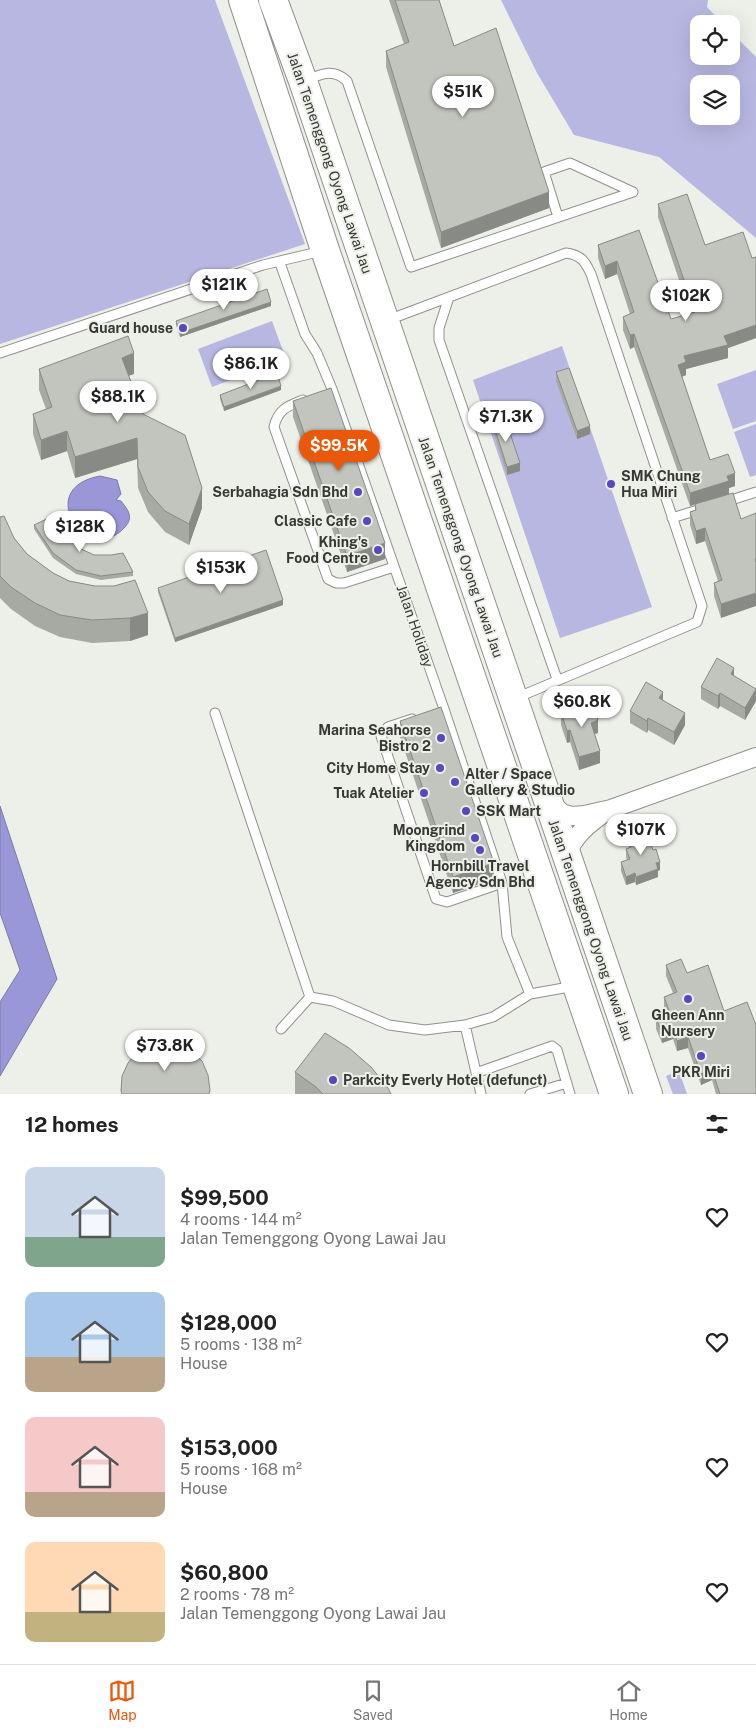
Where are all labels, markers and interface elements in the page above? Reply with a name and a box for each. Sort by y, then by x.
map controls [690,15,740,125]
button: locate [690,15,740,65]
street label: Jalan Temenggong Oyong Lawai Jau [285,50,375,276]
button: layers [690,75,740,125]
pin: $51K [433,76,493,118]
text: $51K [443,82,483,101]
pin: $121K [189,268,259,311]
text: $121K [201,275,247,294]
pin: $102K [651,280,721,322]
text: $102K [661,286,711,305]
place label: Guard house [89,320,173,336]
marker: Guard house [177,322,189,334]
pin: $86.1K [210,348,292,390]
text: $86.1K [224,354,278,373]
pin: $88.1K [77,380,159,423]
text: $88.1K [91,387,145,406]
pin: $71.3K [465,400,547,443]
text: $71.3K [479,407,533,426]
pin: $99.5K [298,430,380,472]
street label: Jalan Temenggong Oyong Lawai Jau [416,434,506,660]
text: $99.5K [310,436,368,455]
place label: SMK Chung Hua Miri [621,468,701,500]
marker: SMK Chung Hua Miri [605,478,617,490]
place label: Serbahagia Sdn Bhd [212,484,348,500]
marker: Serbahagia Sdn Bhd [352,486,364,498]
pin: $128K [45,510,115,553]
place label: Classic Cafe [274,513,357,529]
marker: Classic Cafe [361,515,373,527]
text: $128K [55,517,105,536]
place label: Khing's Food Centre [286,534,368,566]
marker: Khing's Food Centre [372,544,384,556]
pin: $153K [186,552,256,594]
text: $153K [196,558,246,577]
street label: Jalan Holiday [393,583,437,670]
pin: $60.8K [541,686,623,728]
text: $60.8K [553,692,611,711]
place label: Marina Seahorse Bistro 2 [318,722,431,754]
marker: Marina Seahorse Bistro 2 [435,732,447,744]
place label: City Home Stay [326,760,430,776]
marker: City Home Stay [434,762,446,774]
place label: Alter / Space Gallery & Studio [465,766,575,798]
marker: Alter / Space Gallery & Studio [449,776,461,788]
place label: Tuak Atelier [333,785,414,801]
marker: Tuak Atelier [418,787,430,799]
place label: SSK Mart [476,803,541,819]
marker: SSK Mart [460,805,472,817]
pin: $107K [606,814,676,856]
street label: Jalan Temenggong Oyong Lawai Jau [546,817,636,1043]
text: $107K [616,820,666,839]
place label: Moongrind Kingdom [393,822,465,854]
marker: Moongrind Kingdom [469,832,481,844]
marker: Hornbill Travel Agency Sdn Bhd [474,844,486,856]
place label: Hornbill Travel Agency Sdn Bhd [425,858,535,890]
marker: Gheen Ann Nursery [682,993,694,1005]
place label: Gheen Ann Nursery [651,1007,725,1039]
pin: $73.8K [124,1030,206,1072]
text: $73.8K [136,1036,194,1055]
marker: PKR Miri [695,1050,707,1062]
place label: PKR Miri [672,1064,730,1080]
place label: Parkcity Everly Hotel (defunct) [343,1072,547,1088]
marker: Parkcity Everly Hotel (defunct) [327,1074,339,1086]
icon: filters [703,1110,731,1138]
text: 12 homes [25,1112,119,1137]
text: $99,500 [180,1185,269,1210]
icon: home [65,1187,125,1247]
icon: heart [703,1203,731,1231]
text: 4 rooms · 144 m² [180,1210,302,1229]
text: Jalan Temenggong Oyong Lawai Jau [180,1229,446,1248]
text: $128,000 [180,1310,277,1335]
icon: home [65,1312,125,1372]
icon: heart [703,1328,731,1356]
text: 5 rooms · 138 m² [180,1335,302,1354]
text: House [180,1354,228,1373]
text: $153,000 [180,1435,278,1460]
icon: home [65,1437,125,1497]
icon: heart [703,1453,731,1481]
text: 5 rooms · 168 m² [180,1460,302,1479]
text: House [180,1479,228,1498]
text: $60,800 [180,1560,268,1585]
icon: home [65,1562,125,1622]
icon: heart [703,1578,731,1606]
text: 2 rooms · 78 m² [180,1585,294,1604]
text: Jalan Temenggong Oyong Lawai Jau [180,1604,446,1623]
tab: Map [108,1677,137,1723]
tab: Saved [353,1677,393,1723]
tab: Home [609,1677,648,1723]

